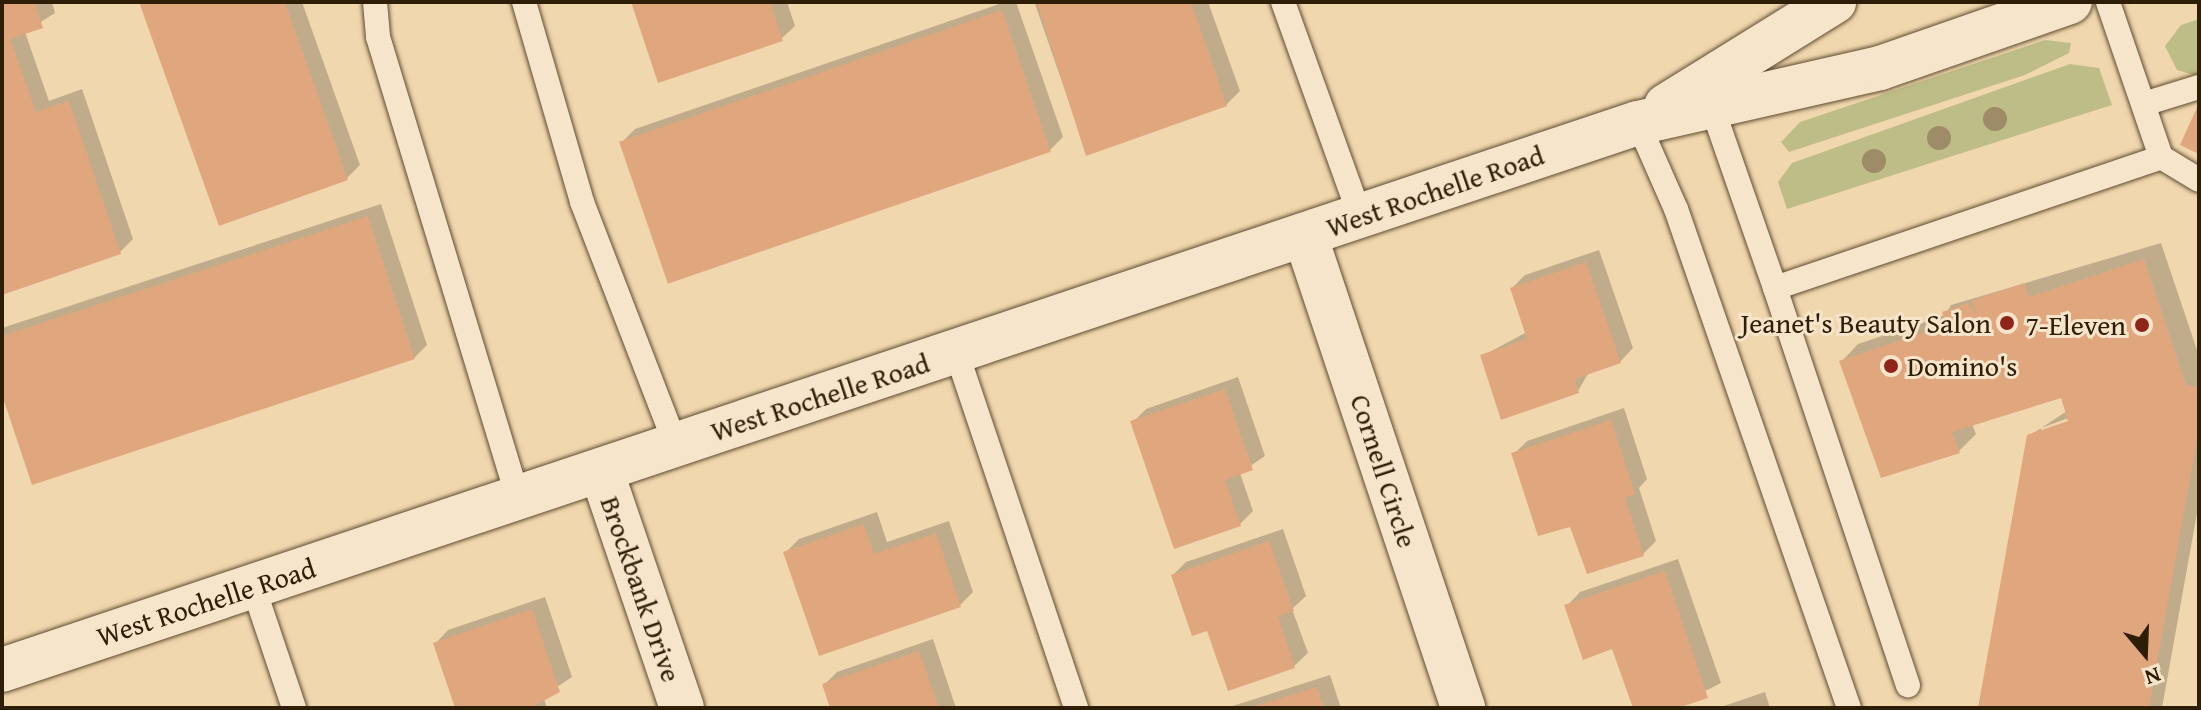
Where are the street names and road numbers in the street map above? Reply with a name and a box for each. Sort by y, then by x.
street label: West Rochelle Road [1322,138,1548,244]
street label: West Rochelle Road [706,346,934,448]
street label: Cornell Circle [1343,390,1425,552]
street label: Brockbank Drive [594,492,688,686]
street label: West Rochelle Road [92,551,320,653]

